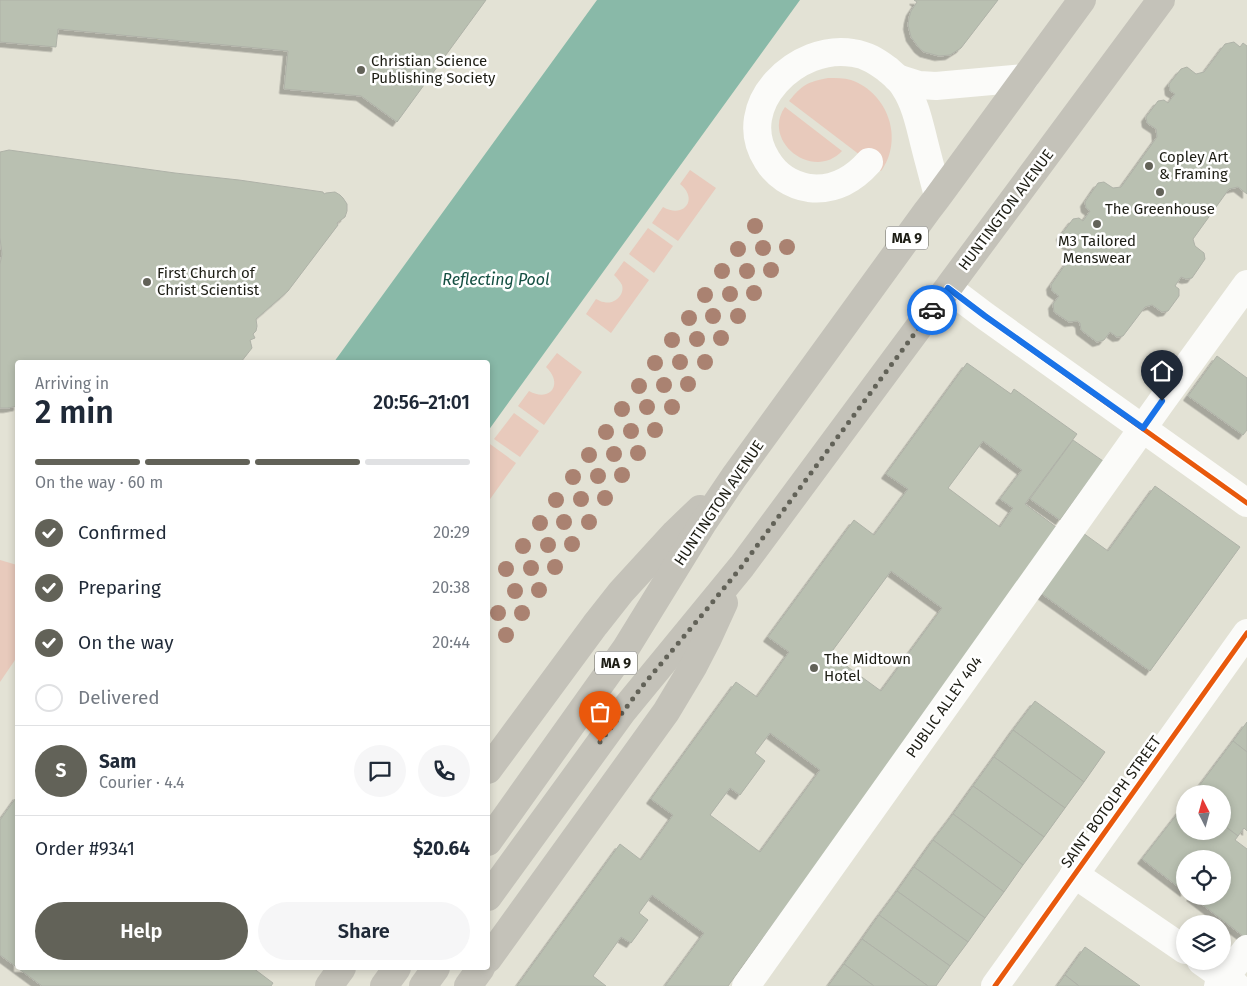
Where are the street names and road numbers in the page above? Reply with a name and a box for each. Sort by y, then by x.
street label: HUNTINGTON AVENUE [955,146,1057,274]
road number: MA 9 [886,227,928,250]
street label: HUNTINGTON AVENUE [671,437,767,569]
road number: MA 9 [595,651,637,674]
street label: PUBLIC ALLEY 404 [902,653,986,761]
street label: SAINT BOTOLPH STREET [1057,732,1165,871]

